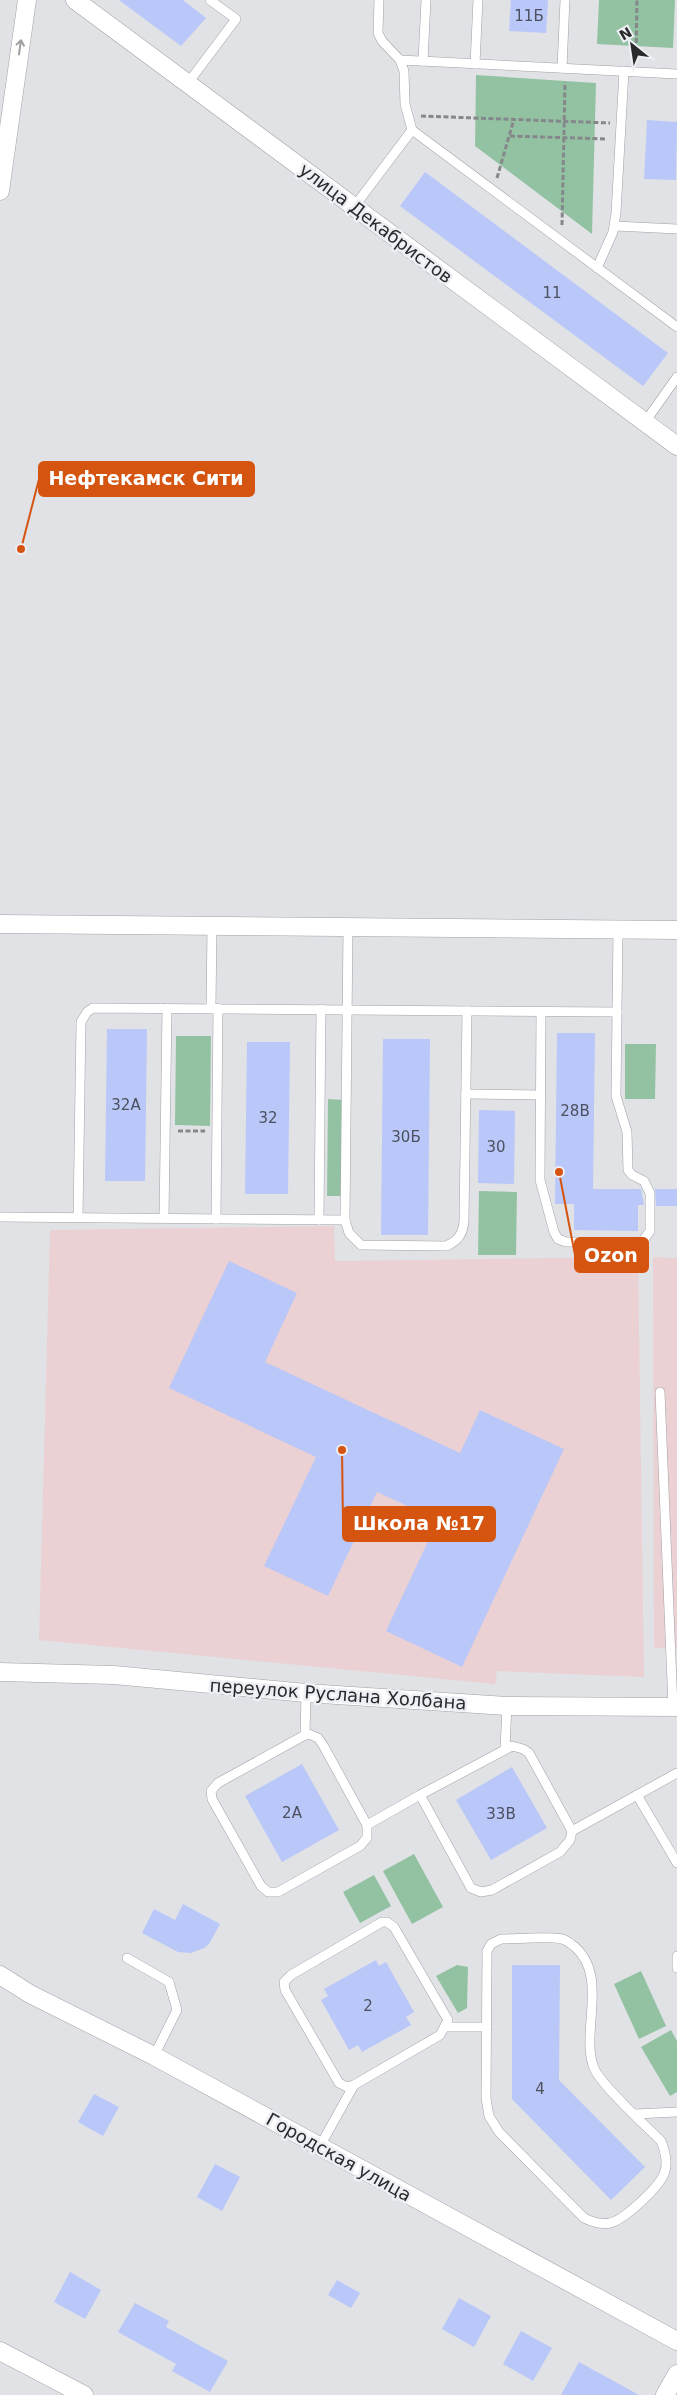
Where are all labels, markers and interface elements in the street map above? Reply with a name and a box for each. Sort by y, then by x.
house number: 11Б [514,7,544,25]
north arrow [607,20,657,70]
text: N [616,24,635,44]
one-way arrow [15,40,25,56]
street label: улица Декабристов [295,159,457,287]
house number: 11 [542,284,562,302]
callout: Нефтекамск Сити [39,462,254,496]
text: Нефтекамск Сити [48,467,244,489]
house number: 32А [111,1096,141,1114]
house number: 28В [560,1102,590,1120]
house number: 32 [258,1109,278,1127]
house number: 30Б [391,1128,421,1146]
house number: 30 [486,1138,506,1156]
callout: Ozon [575,1238,648,1272]
text: Ozon [584,1244,638,1266]
callout: Школа №17 [343,1507,495,1541]
text: Школа №17 [353,1512,485,1534]
street label: переулок Руслана Холбана [209,1675,467,1713]
house number: 2А [282,1804,303,1822]
house number: 33В [486,1805,516,1823]
house number: 2 [363,1997,373,2015]
house number: 4 [535,2080,545,2098]
street label: Городская улица [263,2108,415,2206]

